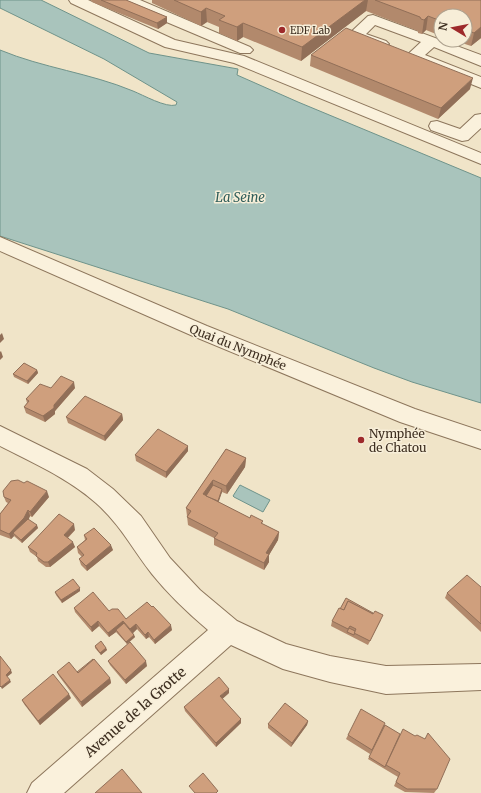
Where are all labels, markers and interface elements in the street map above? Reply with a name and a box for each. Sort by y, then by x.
north arrow [433,8,473,48]
text: N [436,20,451,32]
place label: EDF Lab [290,24,330,37]
marker: EDF Lab [277,25,287,35]
water label: La Seine [215,189,265,206]
street label: Quai du Nymphée [187,321,289,373]
place label: Nymphée de Chatou [369,426,427,455]
marker: Nymphée de Chatou [356,435,366,445]
street label: Avenue de la Grotte [80,663,190,762]

